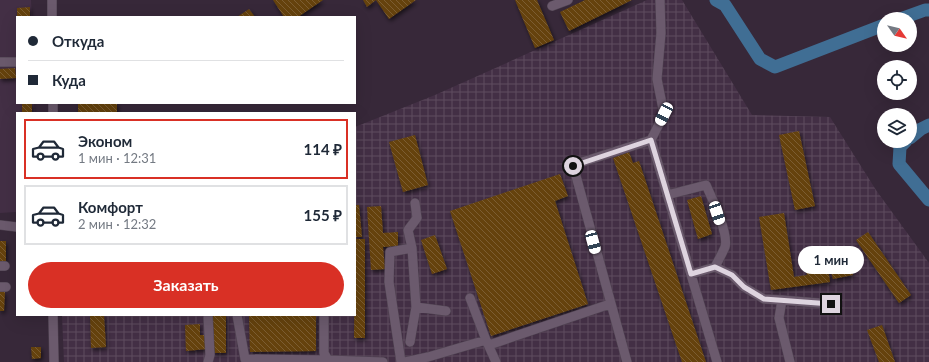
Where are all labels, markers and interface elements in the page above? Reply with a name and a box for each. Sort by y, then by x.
north arrow [877,12,917,52]
map controls [877,12,917,148]
text: Откуда [52,32,104,50]
button: locate [877,60,917,100]
text: Куда [52,71,86,89]
car [653,101,675,127]
button: layers [877,108,917,148]
icon: car [30,131,66,167]
text: Эконом [78,132,132,150]
text: 114 ₽ [304,140,342,158]
text: 1 мин · 12:31 [78,150,156,166]
route start [564,157,582,175]
icon: car [30,197,66,233]
text: Комфорт [78,198,143,216]
car [708,200,726,226]
text: 155 ₽ [304,206,342,224]
text: 2 мин · 12:32 [78,216,156,232]
car [584,229,602,255]
callout: 1 мин [798,246,864,274]
text: 1 мин [814,252,849,268]
button: Заказать [28,262,344,308]
route end [822,295,840,313]

